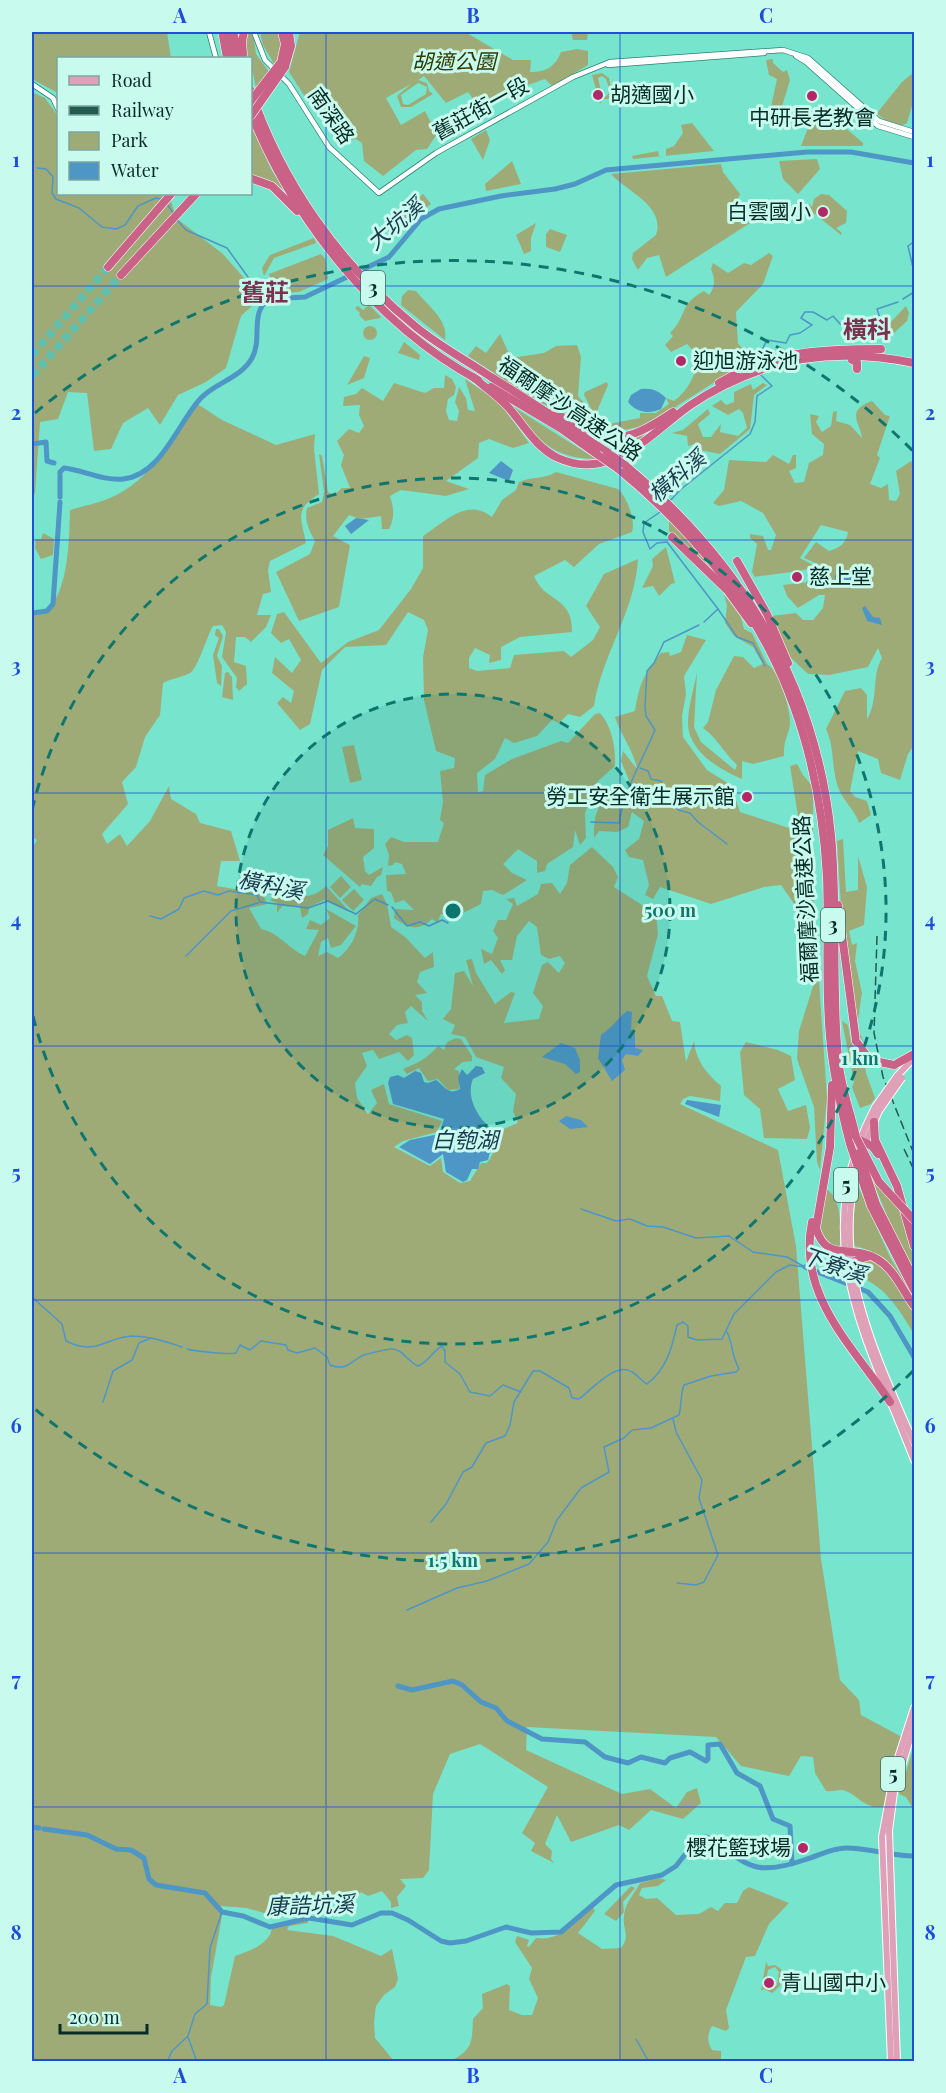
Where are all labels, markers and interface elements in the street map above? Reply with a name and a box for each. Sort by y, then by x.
text: A [172,1,187,28]
text: B [466,1,480,28]
text: C [759,1,773,28]
park label: 胡適公園 [412,46,499,74]
legend [57,57,252,195]
text: Road [111,68,152,92]
street label: 舊莊街一段 [427,70,533,145]
place label: 胡適國小 [610,79,694,107]
street label: 南深路 [303,81,362,149]
marker: 胡適國小 [591,88,605,102]
marker: 中研長老教會 [805,89,819,103]
text: Railway [111,98,174,122]
place label: 中研長老教會 [749,102,875,130]
text: Park [111,128,148,152]
text: 1 [12,145,20,172]
text: 1 [926,145,934,172]
text: Water [110,158,159,182]
water label: 大坑溪 [359,189,432,256]
place label: 白雲國小 [727,196,811,224]
marker: 白雲國小 [816,205,830,219]
road number: 3 [361,271,385,305]
district label: 舊莊 [241,275,289,307]
district label: 橫科 [843,312,891,344]
place label: 迎旭游泳池 [693,345,798,373]
street label: 福爾摩沙高速公路 [494,349,649,466]
marker: 迎旭游泳池 [674,354,688,368]
text: 2 [11,398,21,425]
text: 2 [925,398,935,425]
water label: 橫科溪 [641,441,714,508]
place label: 慈上堂 [809,561,872,589]
marker: 慈上堂 [790,570,804,584]
text: 3 [11,651,21,678]
text: 3 [925,651,935,678]
place label: 勞工安全衛生展示館 [546,781,735,809]
marker: 勞工安全衛生展示館 [740,790,754,804]
street label: 福爾摩沙高速公路 [786,814,822,984]
water label: 橫科溪 [236,863,309,906]
text: 500 m [644,898,697,922]
centre of rings [443,901,463,921]
text: 4 [11,905,21,932]
text: 4 [925,905,935,932]
road number: 3 [821,908,845,942]
text: 1 km [841,1046,880,1070]
water label: 白匏湖 [432,1124,501,1154]
text: 5 [11,1158,21,1185]
text: 5 [925,1158,935,1185]
road number: 5 [834,1168,858,1202]
water label: 下寮溪 [798,1239,873,1290]
text: 6 [10,1411,22,1438]
text: 6 [924,1411,936,1438]
text: 1.5 km [428,1548,479,1572]
text: 7 [11,1665,21,1692]
text: 7 [925,1665,935,1692]
road number: 5 [881,1757,905,1791]
place label: 櫻花籃球場 [686,1832,791,1860]
marker: 櫻花籃球場 [796,1841,810,1855]
water label: 康誥坑溪 [265,1887,357,1921]
text: 8 [10,1918,22,1945]
text: 8 [924,1918,936,1945]
place label: 青山國中小 [781,1967,886,1995]
marker: 青山國中小 [762,1976,776,1990]
scale bar [60,1997,147,2035]
text: 200 m [69,2005,120,2029]
text: A [172,2061,187,2088]
text: B [466,2061,480,2088]
text: C [759,2061,773,2088]

